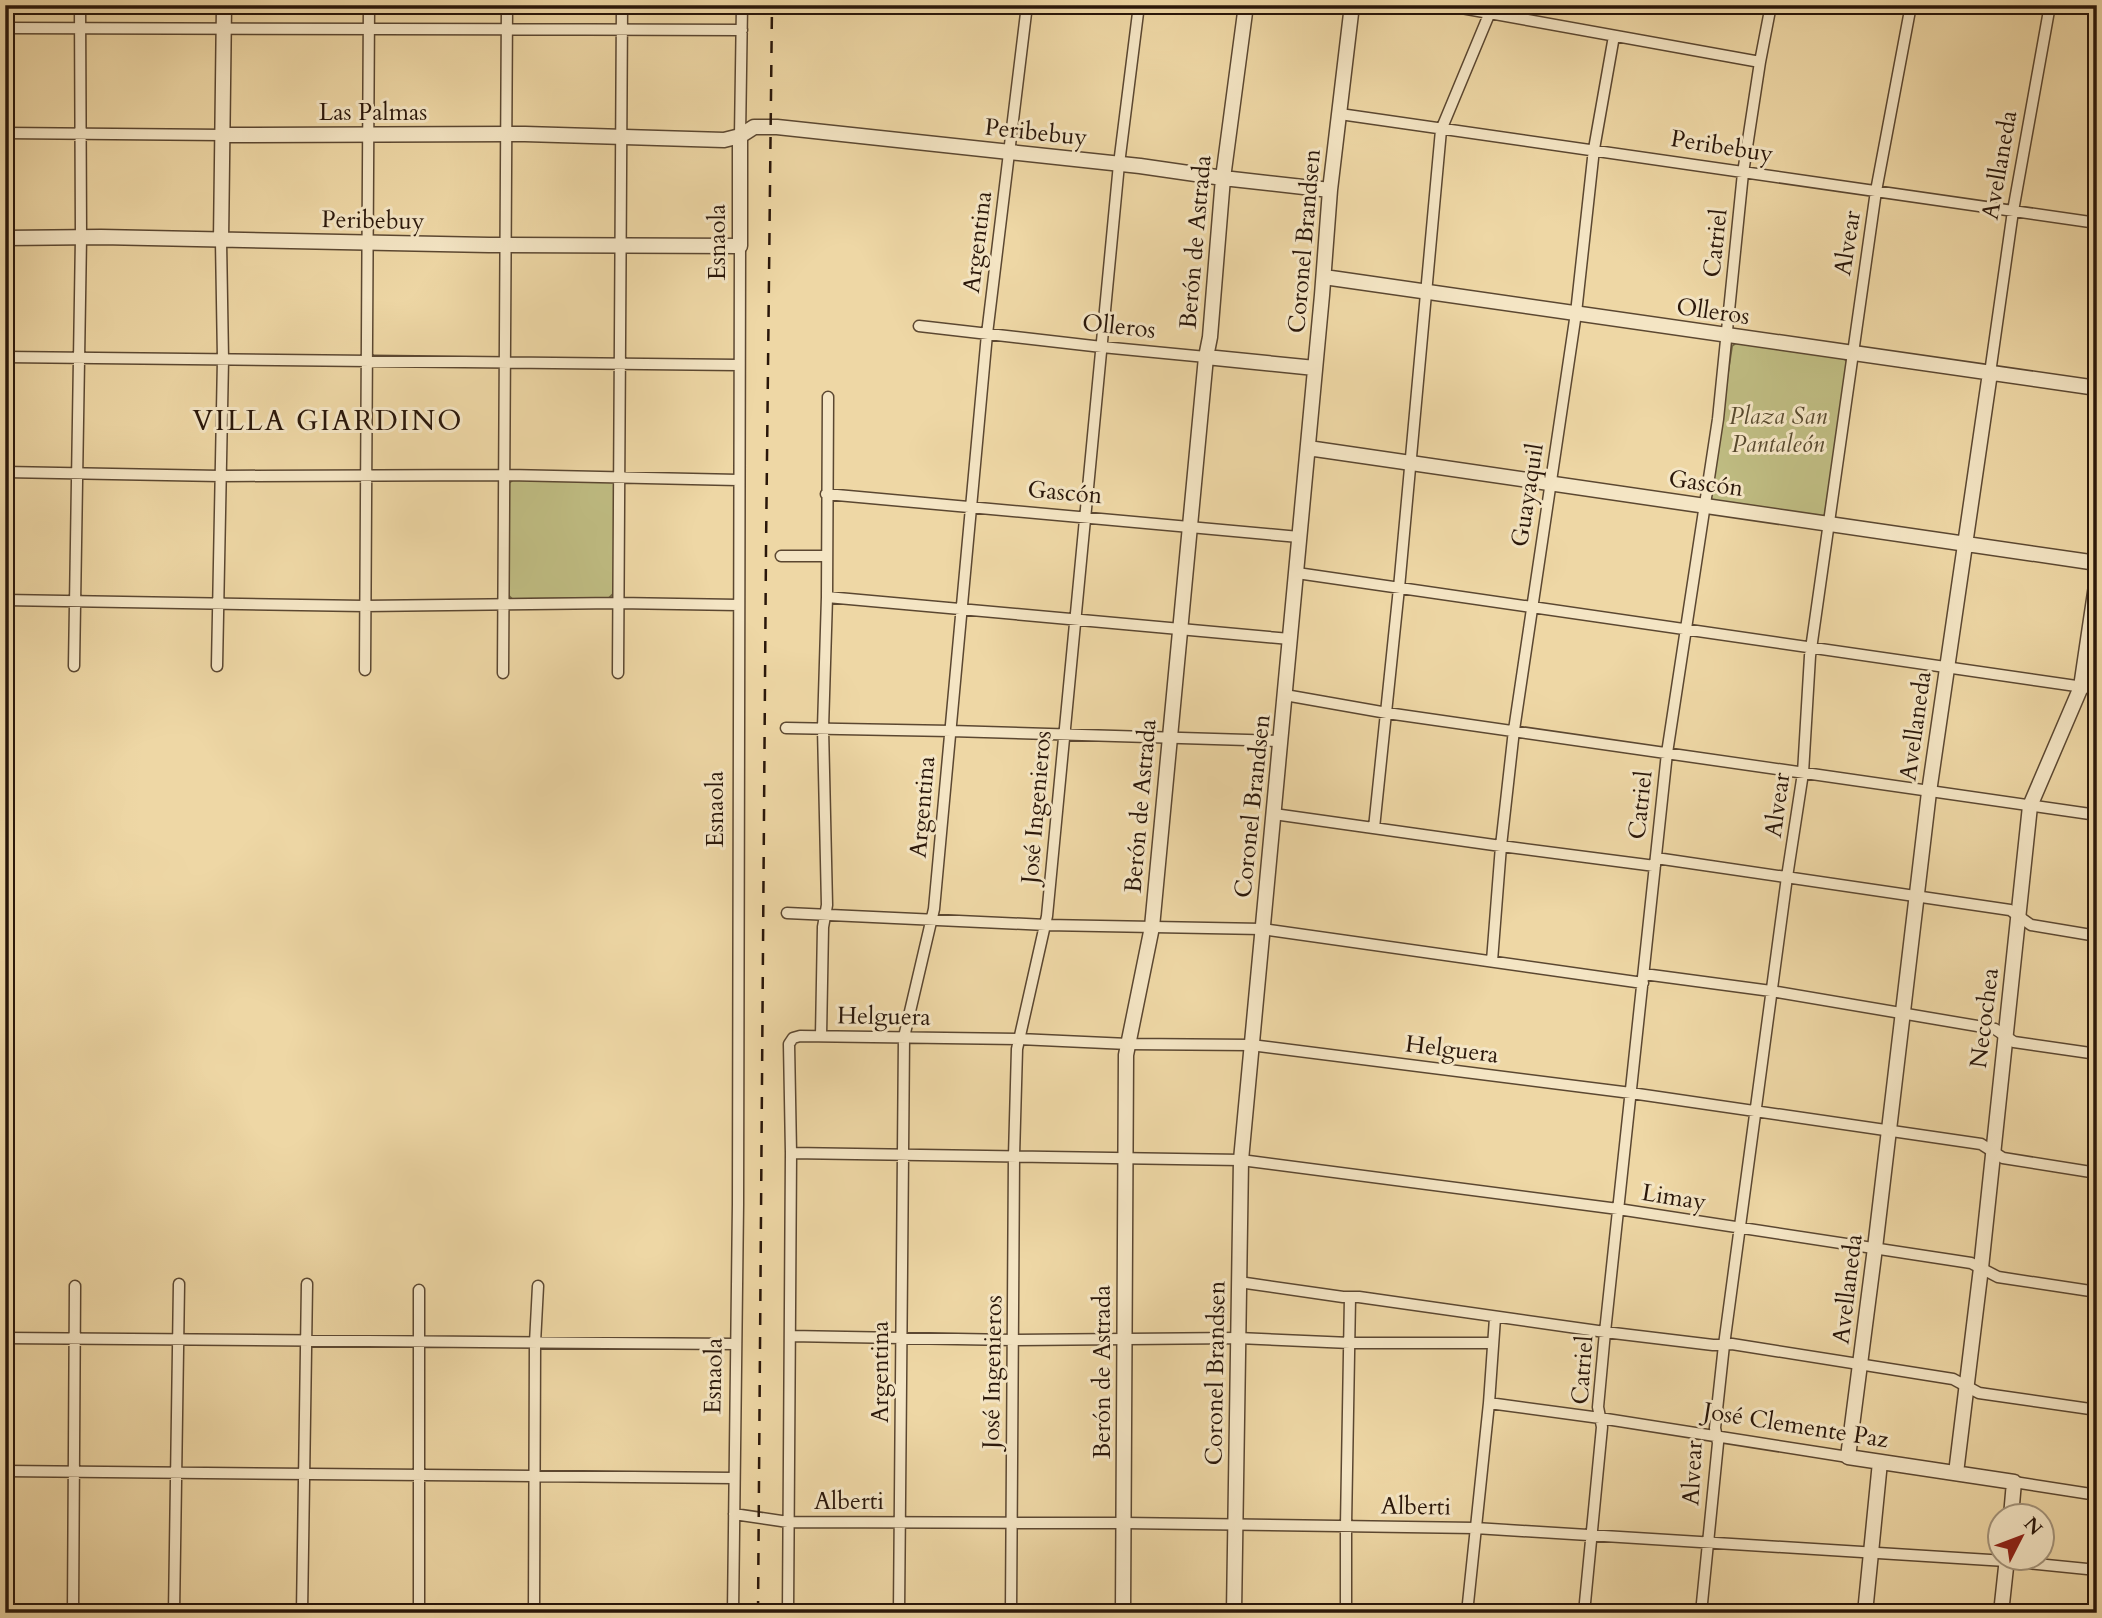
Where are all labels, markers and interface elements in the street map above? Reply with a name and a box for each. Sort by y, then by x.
street label: Las Palmas [319,96,427,129]
street label: Avellaneda [1974,107,2025,222]
street label: Peribebuy [983,111,1089,154]
street label: Peribebuy [1668,122,1776,171]
street label: Coronel Brandsen [1280,147,1329,334]
street label: Berón de Astrada [1171,153,1220,330]
street label: Argentina [955,189,1000,295]
street label: Peribebuy [321,203,425,238]
street label: Esnaola [701,203,734,280]
street label: Catriel [1695,207,1736,279]
street label: Alvear [1826,208,1869,278]
street label: Olleros [1674,290,1752,333]
street label: Olleros [1081,306,1157,347]
park label: Plaza San Pantaleón [1729,400,1827,461]
district label: VILLA GIARDINO [193,402,463,440]
street label: Guayaquil [1503,441,1552,549]
street label: Gascón [1667,462,1746,505]
street label: Gascón [1026,473,1104,512]
street label: Avellaneda [1891,669,1940,783]
street label: Coronel Brandsen [1226,712,1279,900]
street label: Berón de Astrada [1116,717,1165,894]
street label: José Ingenieros [1013,729,1060,888]
street label: Argentina [902,754,943,859]
street label: Catriel [1620,769,1661,841]
street label: Esnaola [699,770,732,847]
street label: Alvear [1757,770,1798,840]
street label: Necochea [1962,965,2007,1070]
street label: Helguera [837,999,932,1034]
street label: Helguera [1403,1027,1501,1072]
street label: Limay [1639,1176,1709,1219]
street label: Avellaneda [1824,1232,1871,1346]
street label: Coronel Brandsen [1197,1280,1234,1466]
street label: Berón de Astrada [1086,1284,1119,1459]
street label: José Ingenieros [975,1295,1010,1452]
street label: Argentina [864,1320,897,1423]
street label: Catriel [1564,1335,1601,1406]
street label: Esnaola [696,1337,731,1414]
street label: José Clemente Paz [1698,1394,1891,1456]
street label: Alvear [1674,1439,1711,1507]
street label: Alberti [814,1485,884,1518]
street label: Alberti [1381,1489,1452,1524]
north arrow [1986,1502,2056,1572]
text: N [2018,1511,2048,1541]

